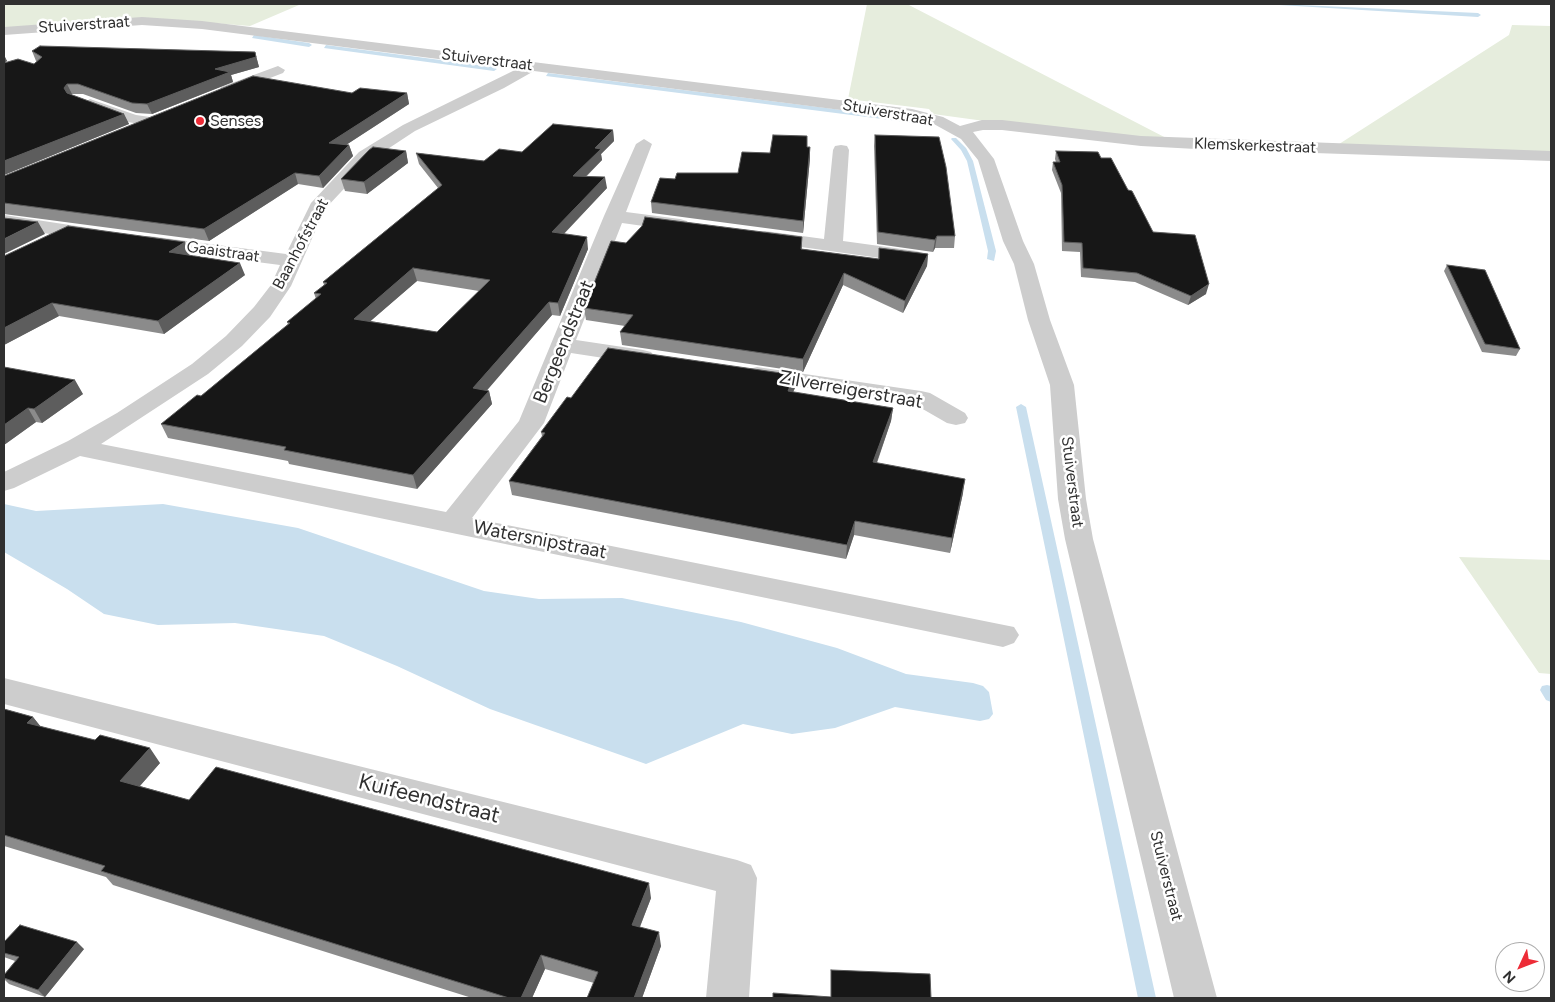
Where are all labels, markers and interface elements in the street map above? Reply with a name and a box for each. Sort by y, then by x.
street label: Stuiverstraat [37,12,131,38]
street label: Stuiverstraat [440,45,534,75]
street label: Stuiverstraat [841,96,935,130]
place label: Senses [210,111,261,131]
marker: Senses [194,115,206,127]
street label: Klemskerkestraat [1193,134,1317,158]
street label: Baanhofstraat [269,195,333,293]
street label: Gaaistraat [185,237,261,267]
street label: Bergeendstraat [529,277,599,407]
street label: Zilverreigerstraat [777,366,925,414]
street label: Stuiverstraat [1057,435,1087,529]
street label: Watersnipstraat [471,516,609,564]
street label: Kuifeendstraat [356,769,502,829]
street label: Stuiverstraat [1146,829,1186,923]
north arrow [1495,942,1545,992]
text: N [1499,967,1519,987]

